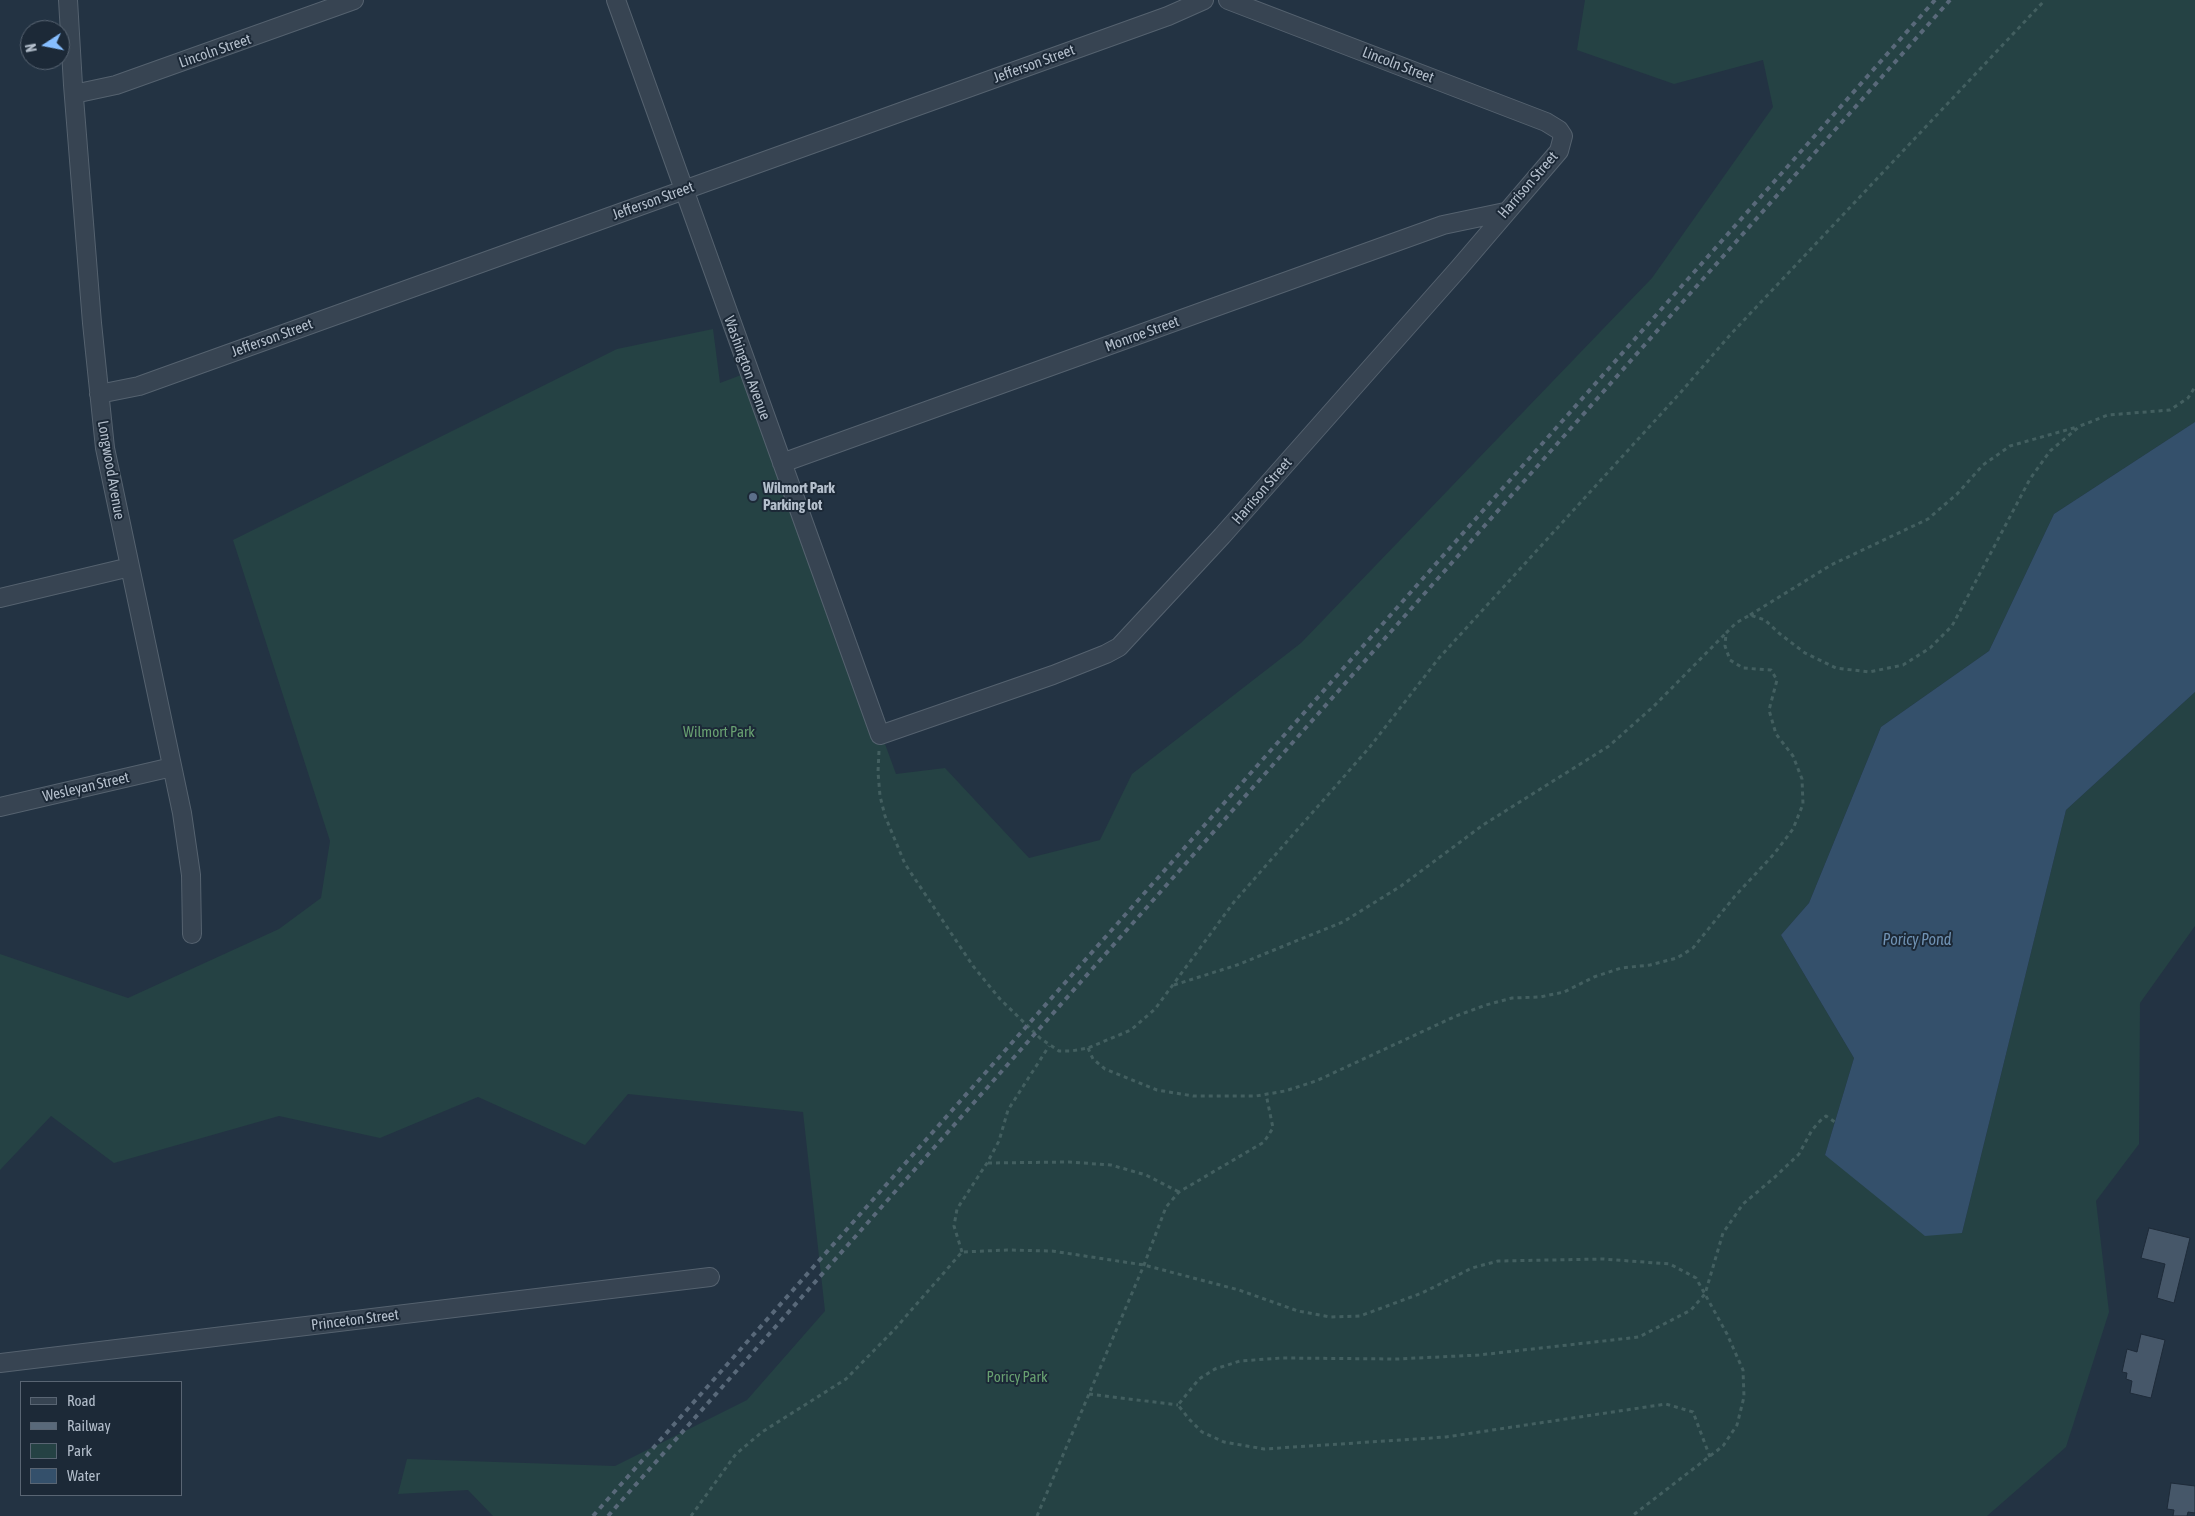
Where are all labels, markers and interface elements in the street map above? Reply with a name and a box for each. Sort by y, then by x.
north arrow [20,20,70,70]
street label: Lincoln Street [176,30,254,72]
street label: Jefferson Street [991,41,1077,87]
text: N [23,42,40,53]
street label: Lincoln Street [1360,43,1436,87]
street label: Harrison Street [1494,148,1562,222]
street label: Jefferson Street [610,178,696,224]
street label: Monroe Street [1102,312,1182,356]
street label: Washington Avenue [720,314,774,422]
street label: Jefferson Street [229,315,315,361]
street label: Longwood Avenue [93,419,129,521]
street label: Harrison Street [1228,454,1296,528]
place label: Wilmort Park Parking lot [763,479,835,514]
marker: Wilmort Park Parking lot [747,491,759,503]
park label: Wilmort Park [683,723,755,741]
street label: Wesleyan Street [41,768,131,806]
water label: Poricy Pond [1883,930,1951,950]
street label: Princeton Street [310,1306,400,1334]
park label: Poricy Park [987,1368,1047,1386]
legend [20,1381,182,1496]
text: Road [67,1392,96,1409]
text: Railway [67,1417,111,1434]
text: Park [67,1442,92,1459]
text: Water [67,1467,100,1484]

